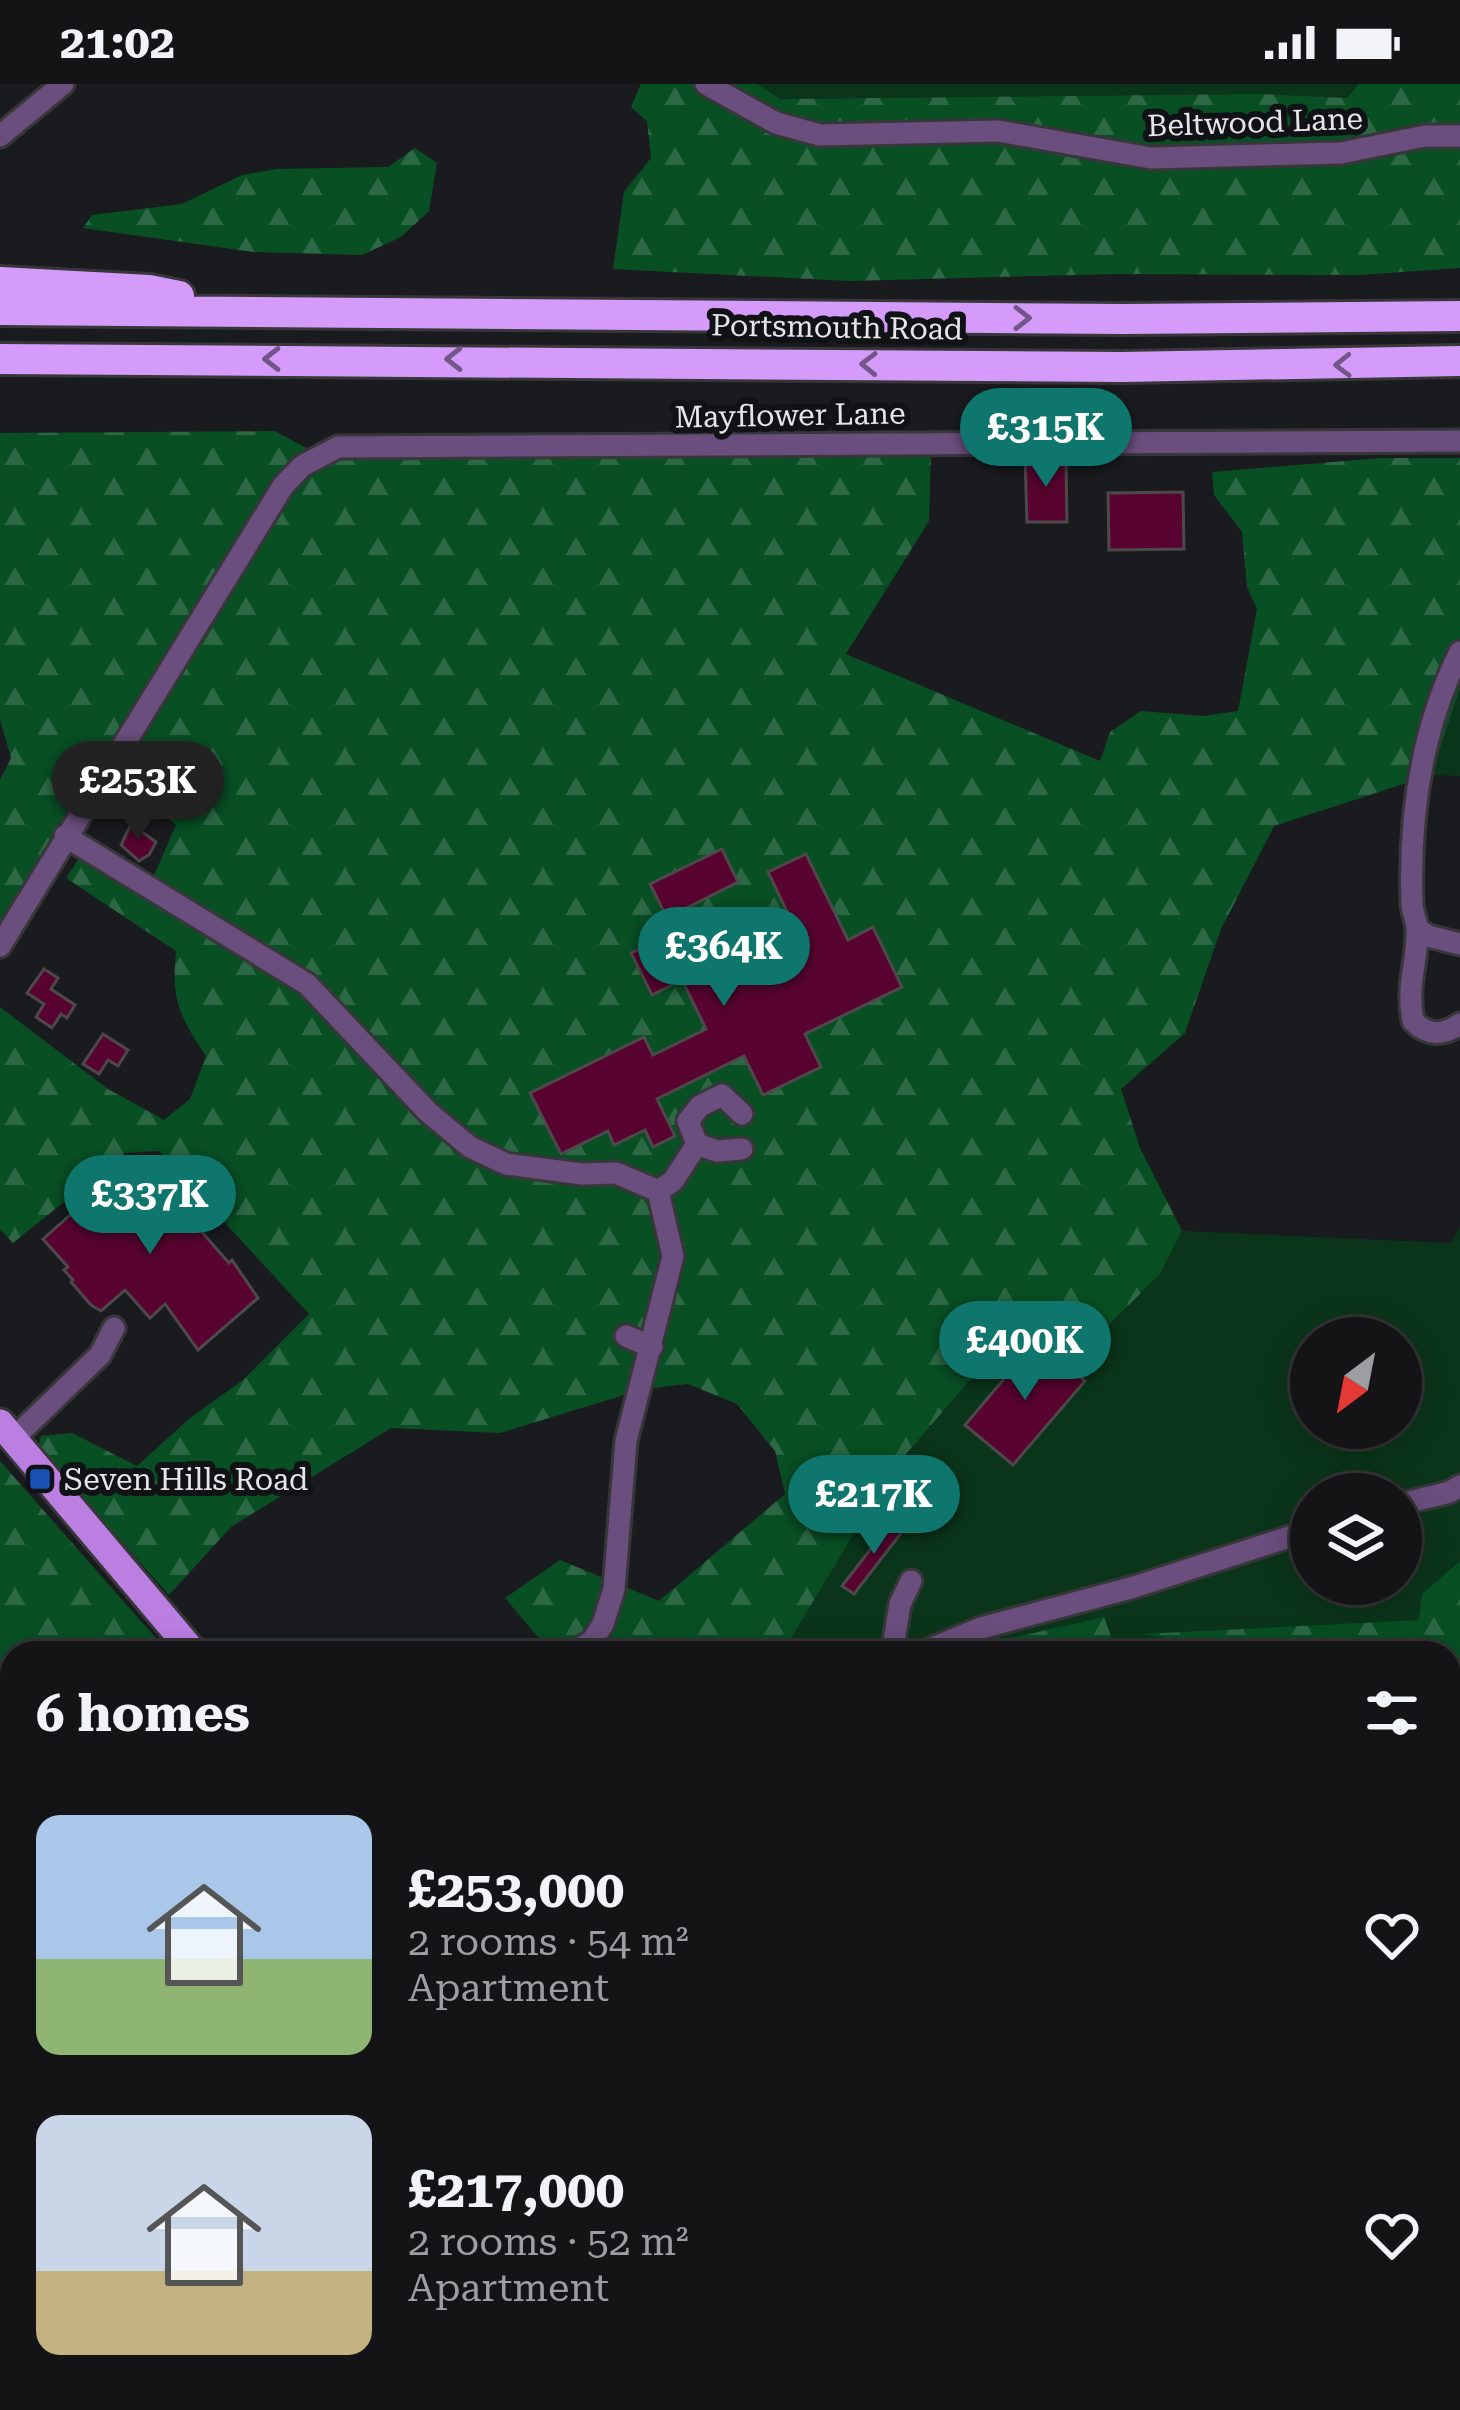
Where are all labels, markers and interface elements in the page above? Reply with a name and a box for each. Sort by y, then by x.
text: 21:02 [60,16,175,69]
street label: Beltwood Lane [1146,101,1364,143]
one-way arrow [1014,305,1032,331]
street label: Portsmouth Road [711,307,963,347]
one-way arrow [262,346,280,372]
one-way arrow [444,347,463,373]
one-way arrow [859,351,878,377]
one-way arrow [1333,351,1352,377]
pin: £315K [962,388,1130,490]
street label: Mayflower Lane [674,395,906,435]
text: £315K [987,404,1105,450]
pin: £253K [54,741,222,843]
text: £253K [79,757,197,803]
pin: £364K [640,907,808,1009]
text: £364K [665,923,783,969]
pin: £337K [66,1155,234,1257]
text: £337K [91,1171,209,1217]
pin: £400K [941,1301,1109,1403]
text: £400K [966,1317,1084,1363]
north arrow [1290,1317,1422,1449]
map controls [1290,1317,1422,1605]
pin: £217K [790,1455,958,1557]
place label: Seven Hills Road [64,1462,308,1497]
marker: Seven Hills Road [27,1466,53,1492]
text: £217K [815,1471,933,1517]
button: layers [1290,1473,1422,1605]
icon: filters [1359,1680,1425,1746]
text: 6 homes [36,1684,250,1743]
text: £253,000 [408,1860,624,1919]
icon: home [132,1863,276,2007]
icon: heart [1359,1902,1425,1968]
text: 2 rooms · 54 m² [408,1919,689,1965]
text: Apartment [408,1965,609,2011]
text: £217,000 [408,2160,624,2219]
icon: home [132,2163,276,2307]
icon: heart [1359,2202,1425,2268]
text: 2 rooms · 52 m² [408,2219,689,2265]
text: Apartment [408,2265,609,2311]

